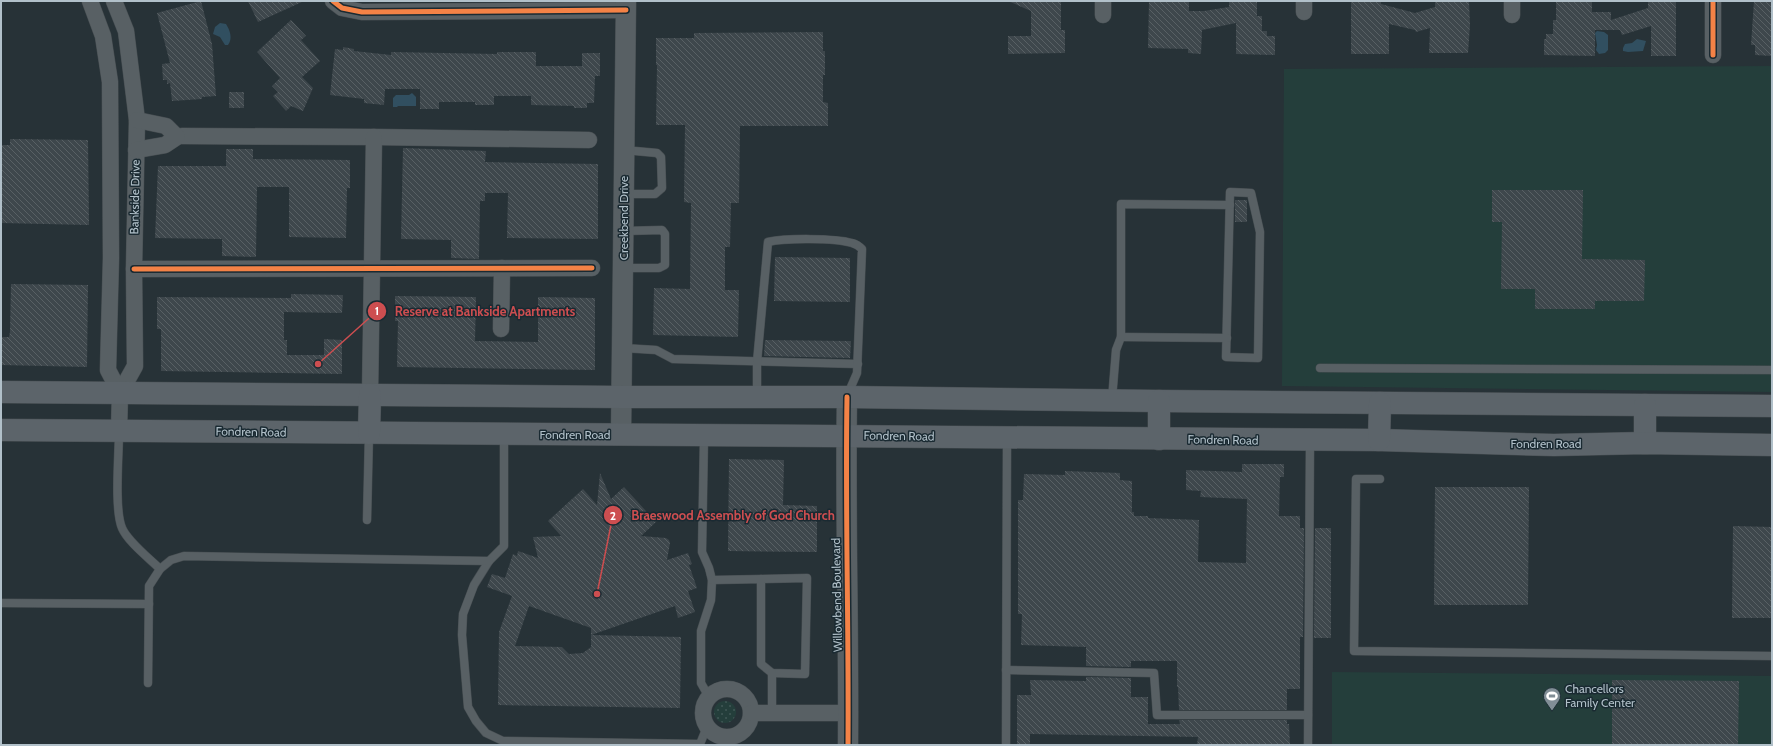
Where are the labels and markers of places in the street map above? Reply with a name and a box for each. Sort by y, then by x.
callout: Reserve at Bankside Apartments [367,298,583,323]
callout: Braeswood Assembly of God Church [603,503,843,528]
place label: Chancellors Family Center [1565,681,1635,710]
sports icon: Chancellors Family Center [1542,686,1562,711]

